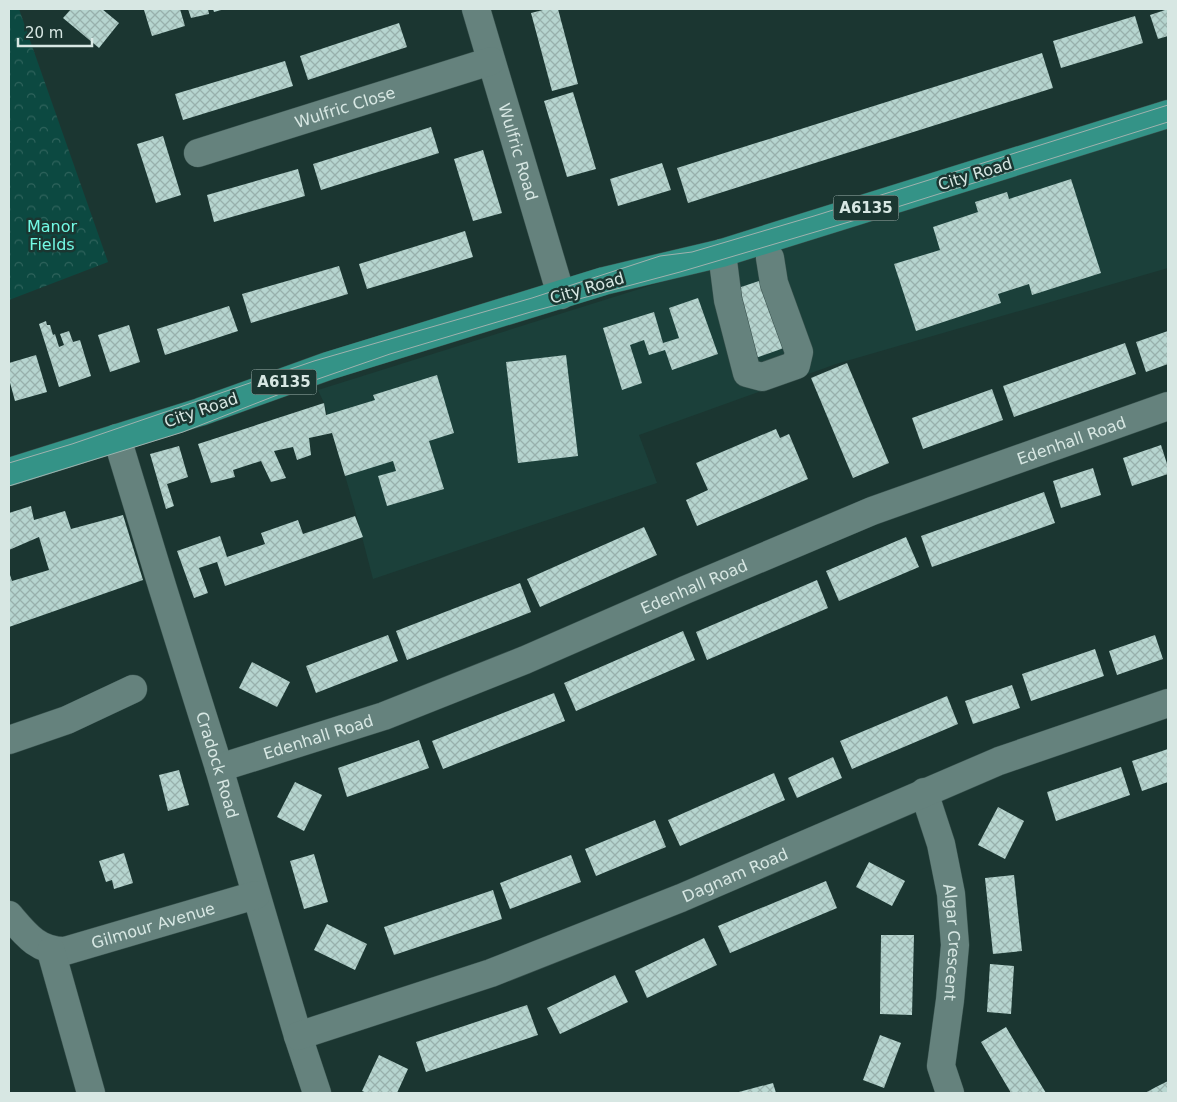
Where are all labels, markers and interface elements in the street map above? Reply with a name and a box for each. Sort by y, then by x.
scale bar [18,15,91,47]
text: 20 m [25,24,63,42]
street label: Wulfric Close [292,82,397,132]
street label: Wulfric Road [495,101,542,203]
street label: City Road [936,154,1014,194]
road number: A6135 [834,196,898,220]
park label: Manor Fields [27,217,77,254]
street label: City Road [548,268,626,308]
road number: A6135 [252,370,316,394]
street label: City Road [162,389,240,431]
street label: Edenhall Road [1014,412,1129,468]
street label: Edenhall Road [638,555,750,618]
street label: Cradock Road [192,709,243,821]
street label: Edenhall Road [261,710,376,763]
street label: Dagnam Road [679,844,791,906]
street label: Algar Crescent [940,882,965,1002]
street label: Gilmour Avenue [89,898,217,952]

